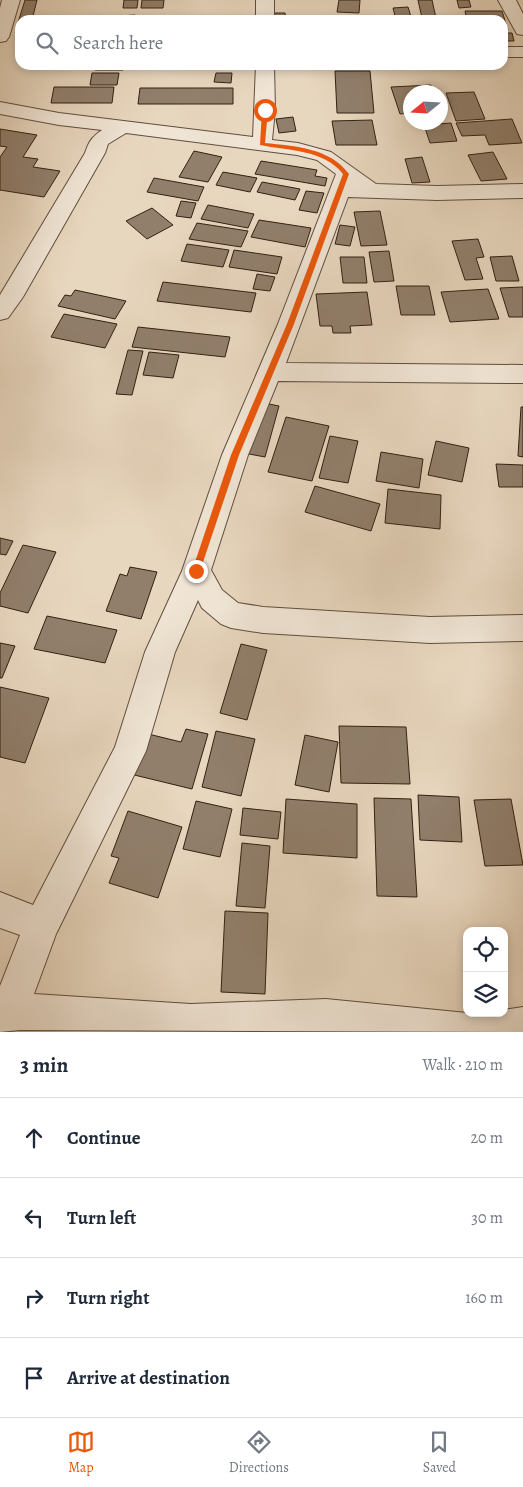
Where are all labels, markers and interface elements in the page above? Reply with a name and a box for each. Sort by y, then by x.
search box [15,15,508,70]
icon: search [33,29,61,57]
text: Search here [73,30,163,56]
north arrow [403,85,448,130]
route start [254,99,277,122]
route end [185,560,208,583]
map controls [463,927,508,1017]
button: locate [463,927,508,972]
button: layers [463,972,508,1017]
text: 3 min [20,1051,68,1079]
text: Walk · 210 m [422,1054,503,1076]
icon: ahead [20,1124,48,1152]
text: Continue [67,1125,141,1151]
text: 20 m [470,1127,503,1149]
icon: left [20,1204,48,1232]
text: Turn left [67,1205,136,1231]
text: 30 m [471,1207,503,1229]
icon: right [20,1284,48,1312]
text: Turn right [67,1285,149,1311]
text: 160 m [465,1287,503,1309]
icon: arrive [20,1364,48,1392]
text: Arrive at destination [67,1365,230,1391]
tab: Map [67,1428,95,1477]
tab: Directions [229,1428,289,1477]
tab: Saved [423,1428,456,1477]

